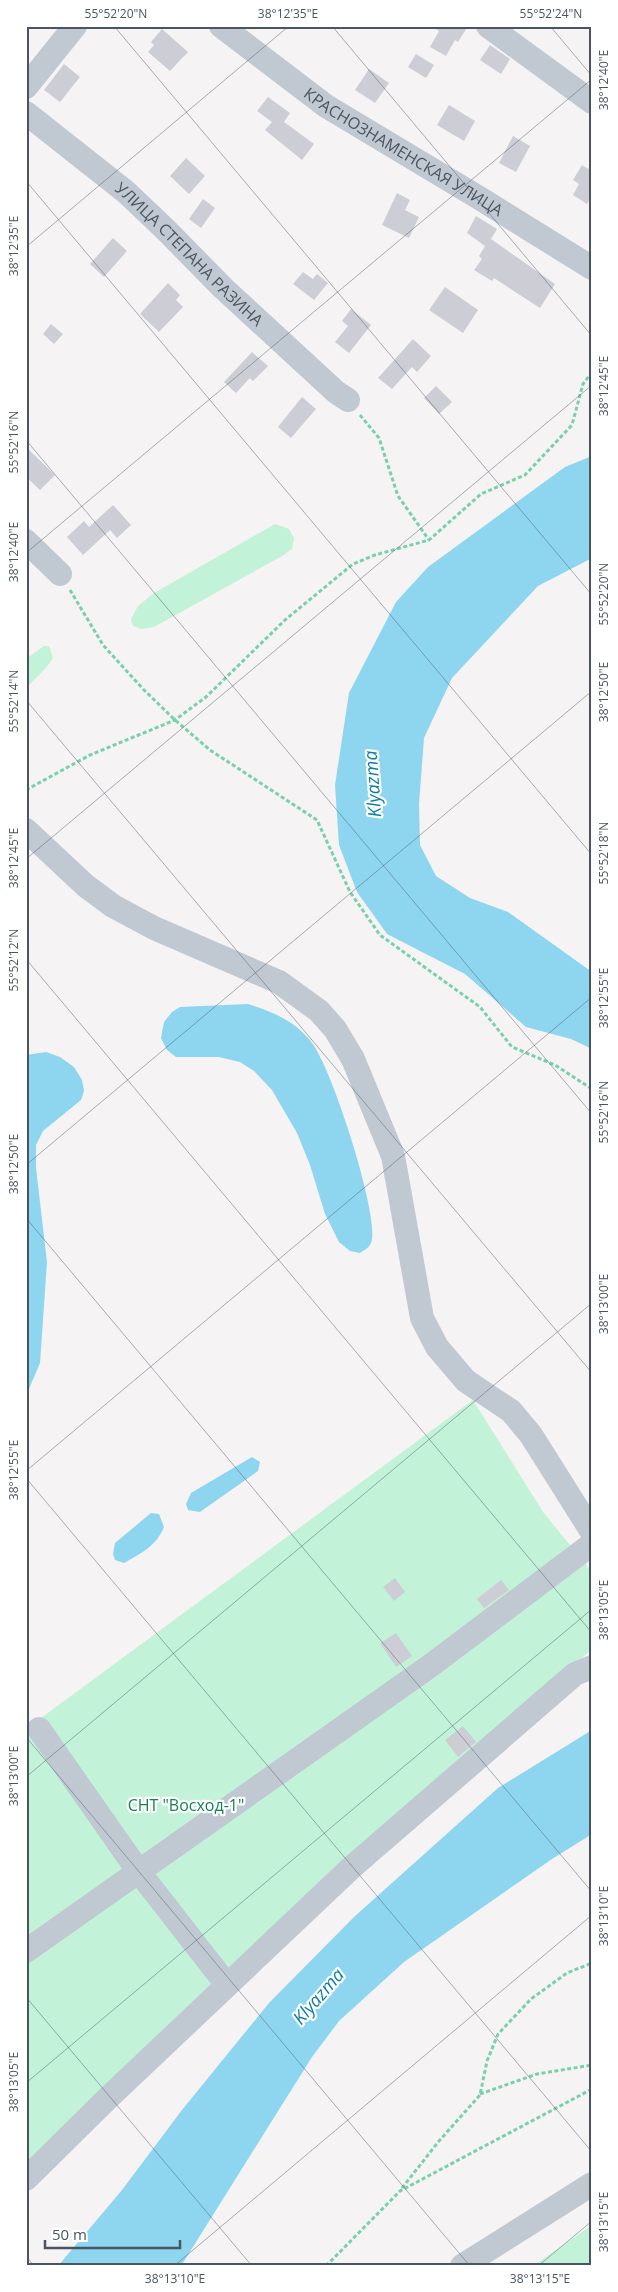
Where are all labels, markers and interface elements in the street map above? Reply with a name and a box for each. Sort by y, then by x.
text: 55°52'20"N [85,5,147,22]
text: 38°12'35"E [258,5,318,22]
text: 55°52'24"N [520,5,582,22]
text: 38°12'40"E [595,50,612,110]
street label: КРАСНОЗНАМЕНСКАЯ УЛИЦА [300,82,508,222]
street label: УЛИЦА СТЕПАНА РАЗИНА [111,177,269,331]
text: 38°12'35"E [5,216,22,276]
text: 38°12'45"E [595,356,612,416]
text: 55°52'16"N [5,411,22,473]
text: 38°12'40"E [5,522,22,582]
text: 55°52'20"N [595,563,612,625]
text: 38°12'50"E [595,662,612,722]
text: 55°52'14"N [5,670,22,732]
water label: Klyazma [358,750,386,818]
text: 55°52'18"N [595,822,612,884]
text: 38°12'45"E [5,828,22,888]
text: 55°52'12"N [5,929,22,991]
text: 38°12'55"E [595,968,612,1028]
text: 55°52'16"N [595,1081,612,1143]
text: 38°12'50"E [5,1134,22,1194]
text: 38°13'00"E [595,1274,612,1334]
text: 38°12'55"E [5,1440,22,1500]
text: 38°13'05"E [595,1580,612,1640]
text: 38°13'00"E [5,1746,22,1806]
park label: СНТ "Восход-1" [128,1794,244,1816]
text: 38°13'10"E [595,1886,612,1946]
water label: Klyazma [287,1963,349,2029]
text: 38°13'05"E [5,2052,22,2112]
text: 38°13'15"E [595,2192,612,2252]
scale bar [45,2217,180,2249]
text: 50 m [52,2224,87,2244]
text: 38°13'10"E [145,2270,205,2287]
text: 38°13'15"E [510,2270,570,2287]

